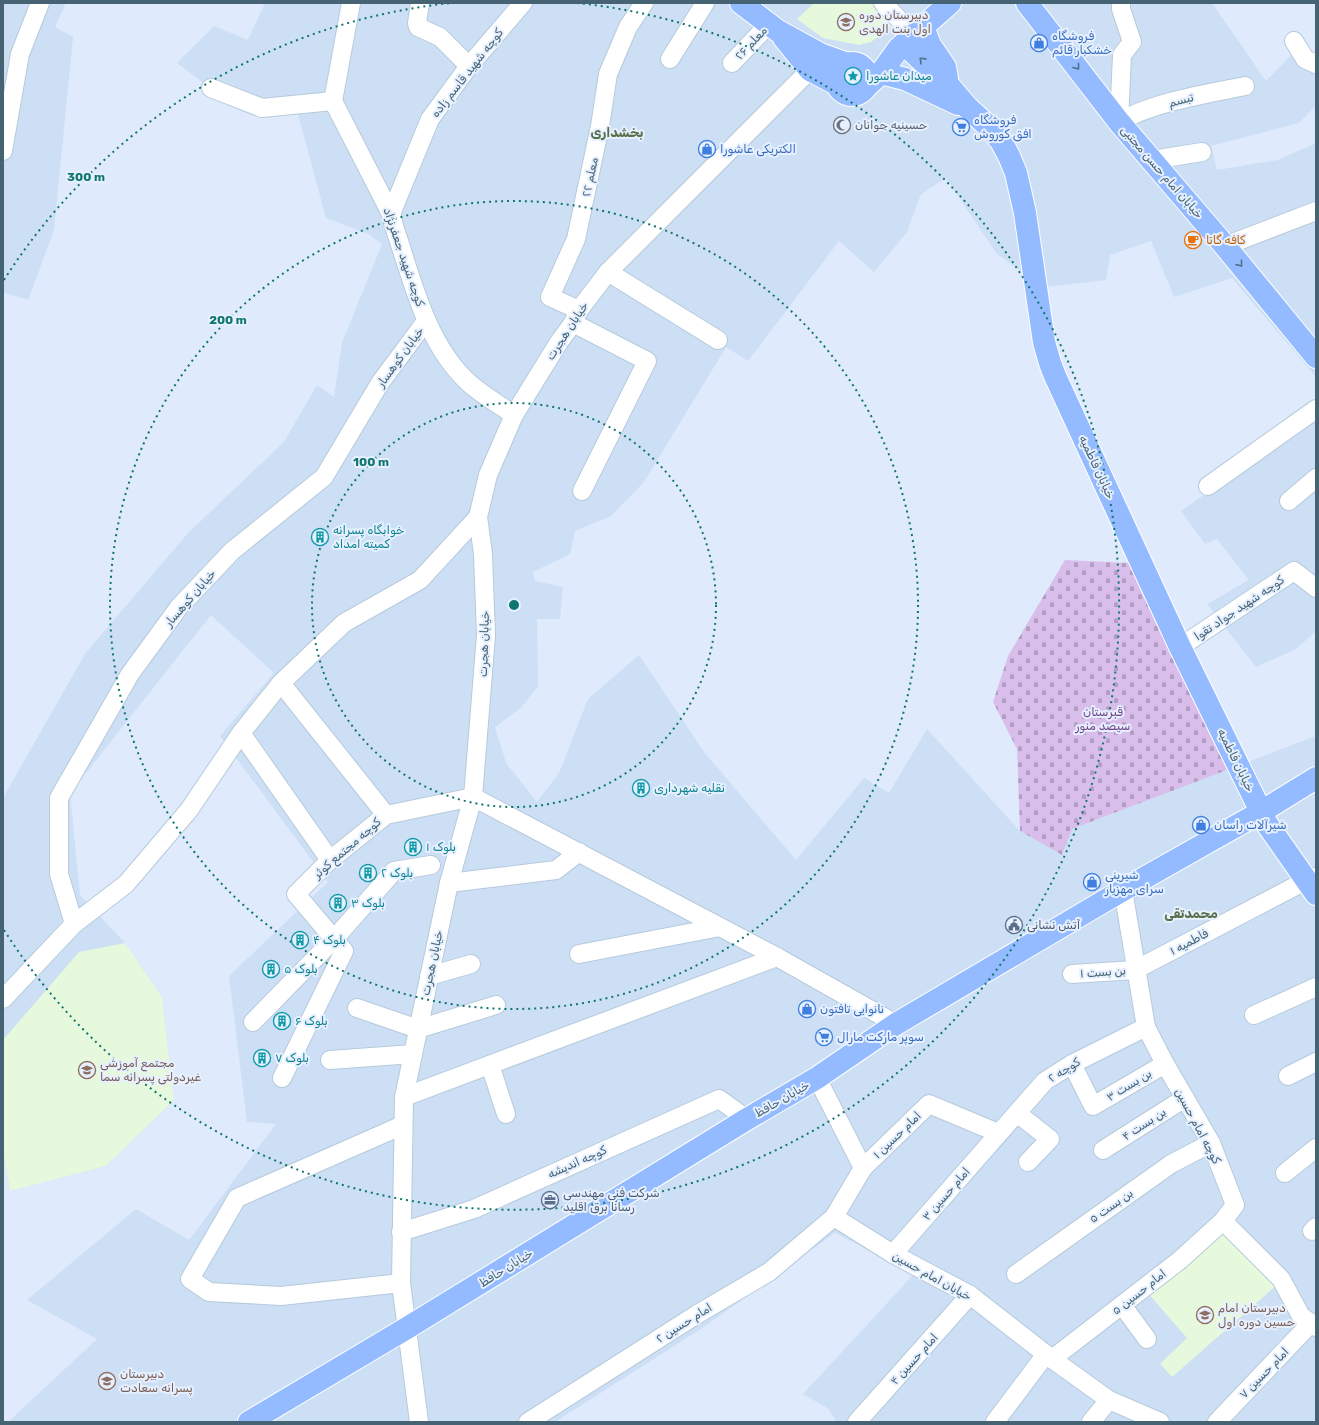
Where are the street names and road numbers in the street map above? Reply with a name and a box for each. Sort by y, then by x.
street label: معلم ۲۶ [732,23,771,63]
street label: کوچه شهید قاسم زاده [428,25,507,121]
street label: تبسم [1167,90,1195,111]
street label: خیابان امام حسن مجتبی [1116,123,1206,223]
street label: معلم ۲۲ [579,156,602,198]
street label: کوچه شهید جعفرنژاد [380,206,428,309]
street label: خیابان هجرت [543,299,592,363]
street label: خیابان کوهسار [373,324,427,391]
street label: خیابان فاطمیه [1076,433,1118,501]
street label: خیابان کوهسار [161,567,219,631]
street label: کوچه شهید جواد تقوا [1191,572,1288,644]
street label: خیابان هجرت [476,611,493,678]
street label: خیابان فاطمیه [1215,726,1257,794]
street label: کوچه مجتمع کوثر [310,814,385,883]
street label: فاطمیه ۱ [1167,926,1211,958]
street label: خیابان هجرت [418,929,447,997]
street label: بن بست ۱ [1079,963,1127,981]
street label: کوچه ۲ [1045,1054,1084,1086]
street label: بن بست ۳ [1104,1066,1154,1104]
street label: خیابان حافظ [752,1078,812,1120]
street label: کوچه امام حسین [1170,1086,1224,1168]
street label: بن بست ۴ [1120,1105,1168,1143]
street label: امام حسین ۱ [870,1109,925,1163]
street label: کوچه اندیشه [545,1143,610,1182]
street label: امام حسین ۳ [919,1165,974,1225]
street label: بن بست ۵ [1086,1186,1136,1226]
street label: خیابان حافظ [477,1246,535,1290]
street label: خیابان امام حسین [889,1249,974,1305]
street label: امام حسین ۵ [1109,1266,1170,1319]
street label: امام حسین ۲ [653,1300,716,1347]
street label: امام حسین ۴ [887,1330,942,1389]
street label: امام حسین ۷ [1236,1345,1293,1403]

